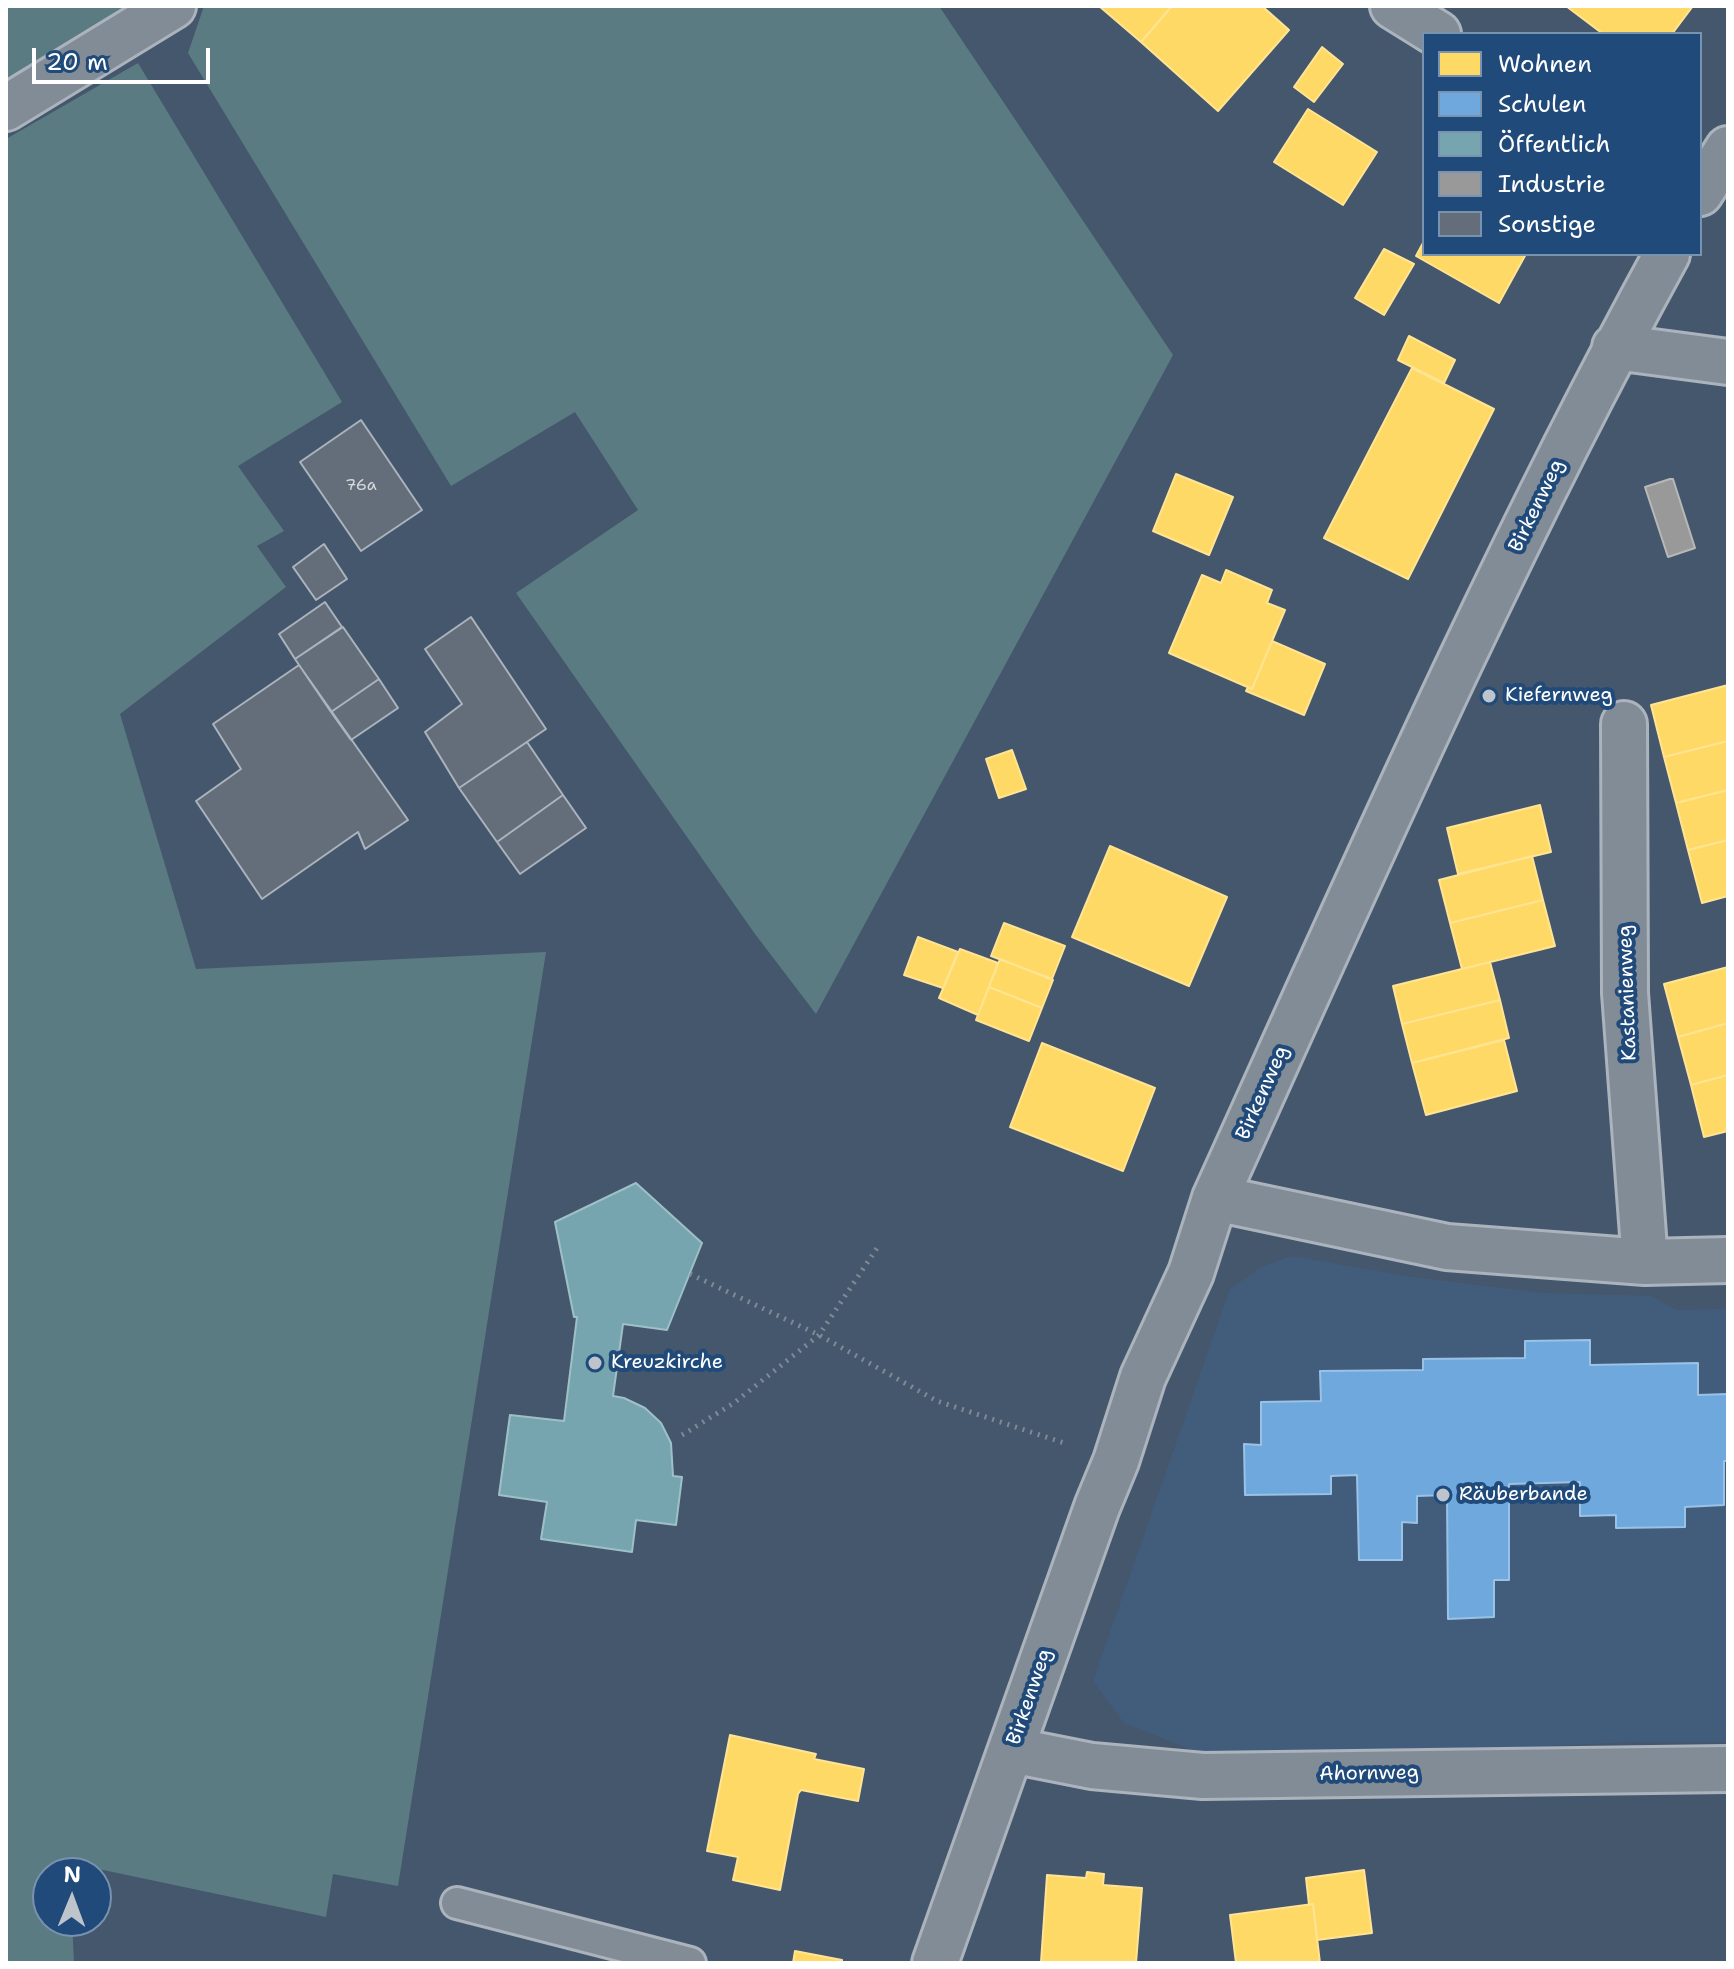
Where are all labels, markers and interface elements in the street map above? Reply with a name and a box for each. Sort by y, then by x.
scale bar [36,32,214,82]
legend [1422,32,1702,256]
text: 20 m [46,46,108,78]
text: Wohnen [1498,48,1592,80]
text: Schulen [1498,88,1586,120]
text: Öffentlich [1498,128,1611,160]
text: Industrie [1498,168,1606,200]
text: Sonstige [1498,208,1596,240]
street label: Birkenweg [1504,456,1570,556]
house number: 76a [345,476,377,496]
place label: Kiefernweg [1505,684,1613,708]
marker: Kiefernweg [1480,687,1498,705]
street label: Kastanienweg [1614,925,1642,1061]
street label: Birkenweg [1232,1042,1294,1144]
place label: Kreuzkirche [611,1351,723,1375]
marker: Kreuzkirche [586,1354,604,1372]
place label: Räuberbande [1459,1483,1588,1507]
marker: Räuberbande [1434,1486,1452,1504]
street label: Birkenweg [1002,1646,1058,1748]
street label: Ahornweg [1319,1761,1419,1787]
north arrow [32,1857,112,1937]
text: N [63,1860,81,1889]

